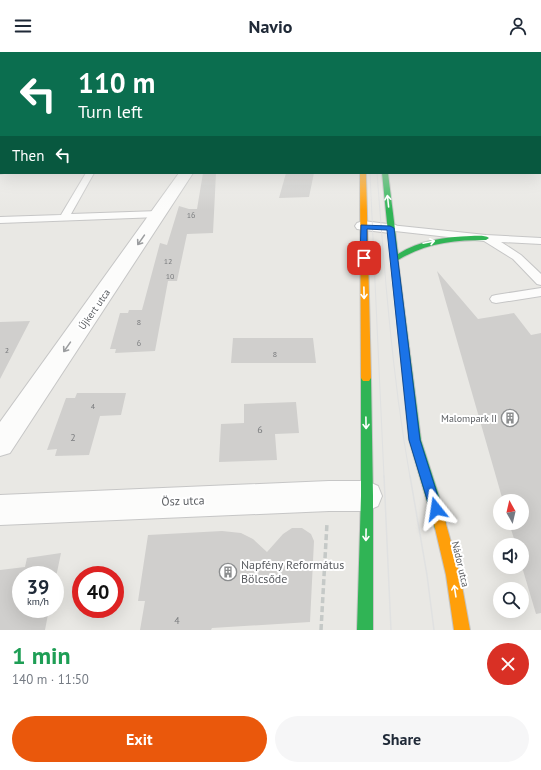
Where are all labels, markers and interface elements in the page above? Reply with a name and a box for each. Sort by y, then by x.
icon: menu [12,15,34,37]
text: Navio [249,15,292,38]
icon: person [507,15,529,37]
text: 110 m [78,64,155,101]
icon: left [12,68,64,120]
text: Turn left [78,100,143,123]
icon: left [52,144,74,166]
text: Then [12,146,44,165]
one-way arrow [384,195,391,208]
house number: 16 [187,210,195,220]
one-way arrow [137,235,145,246]
one-way arrow [422,238,435,246]
pin [347,241,381,275]
icon: arrive [353,247,375,269]
house number: 12 [164,256,172,266]
house number: 10 [166,271,175,281]
street label: Újkert utca [76,286,113,332]
one-way arrow [360,286,368,299]
house number: 8 [137,317,141,327]
house number: 6 [137,338,141,348]
one-way arrow [63,342,71,353]
house number: 2 [5,345,9,355]
house number: 8 [273,349,277,359]
house number: 4 [91,401,96,411]
building icon: Malompark II [500,408,520,428]
place label: Malompark II [441,412,497,425]
one-way arrow [362,416,370,429]
house number: 6 [257,423,263,436]
house number: 2 [70,431,76,444]
position arrow [415,488,457,530]
street label: Ösz utca [161,492,205,509]
north arrow [493,494,529,530]
map controls [493,494,529,618]
one-way arrow [362,528,370,541]
button: sound [493,538,529,574]
street label: Nádor utca [449,540,472,588]
place label: Napfény Református Bölcsőde [241,557,344,586]
building icon: Napfény Református Bölcsőde [218,562,238,582]
speed limit sign: 40 [72,566,124,618]
text: 39 [27,574,49,600]
button: search [493,582,529,618]
one-way arrow [451,585,459,598]
text: km/h [27,595,49,608]
house number: 4 [174,614,180,627]
text: 1 min [12,640,71,671]
button: close [487,643,529,685]
text: 140 m · 11:50 [12,671,89,688]
button: Exit [12,716,267,762]
button: Share [275,716,529,762]

